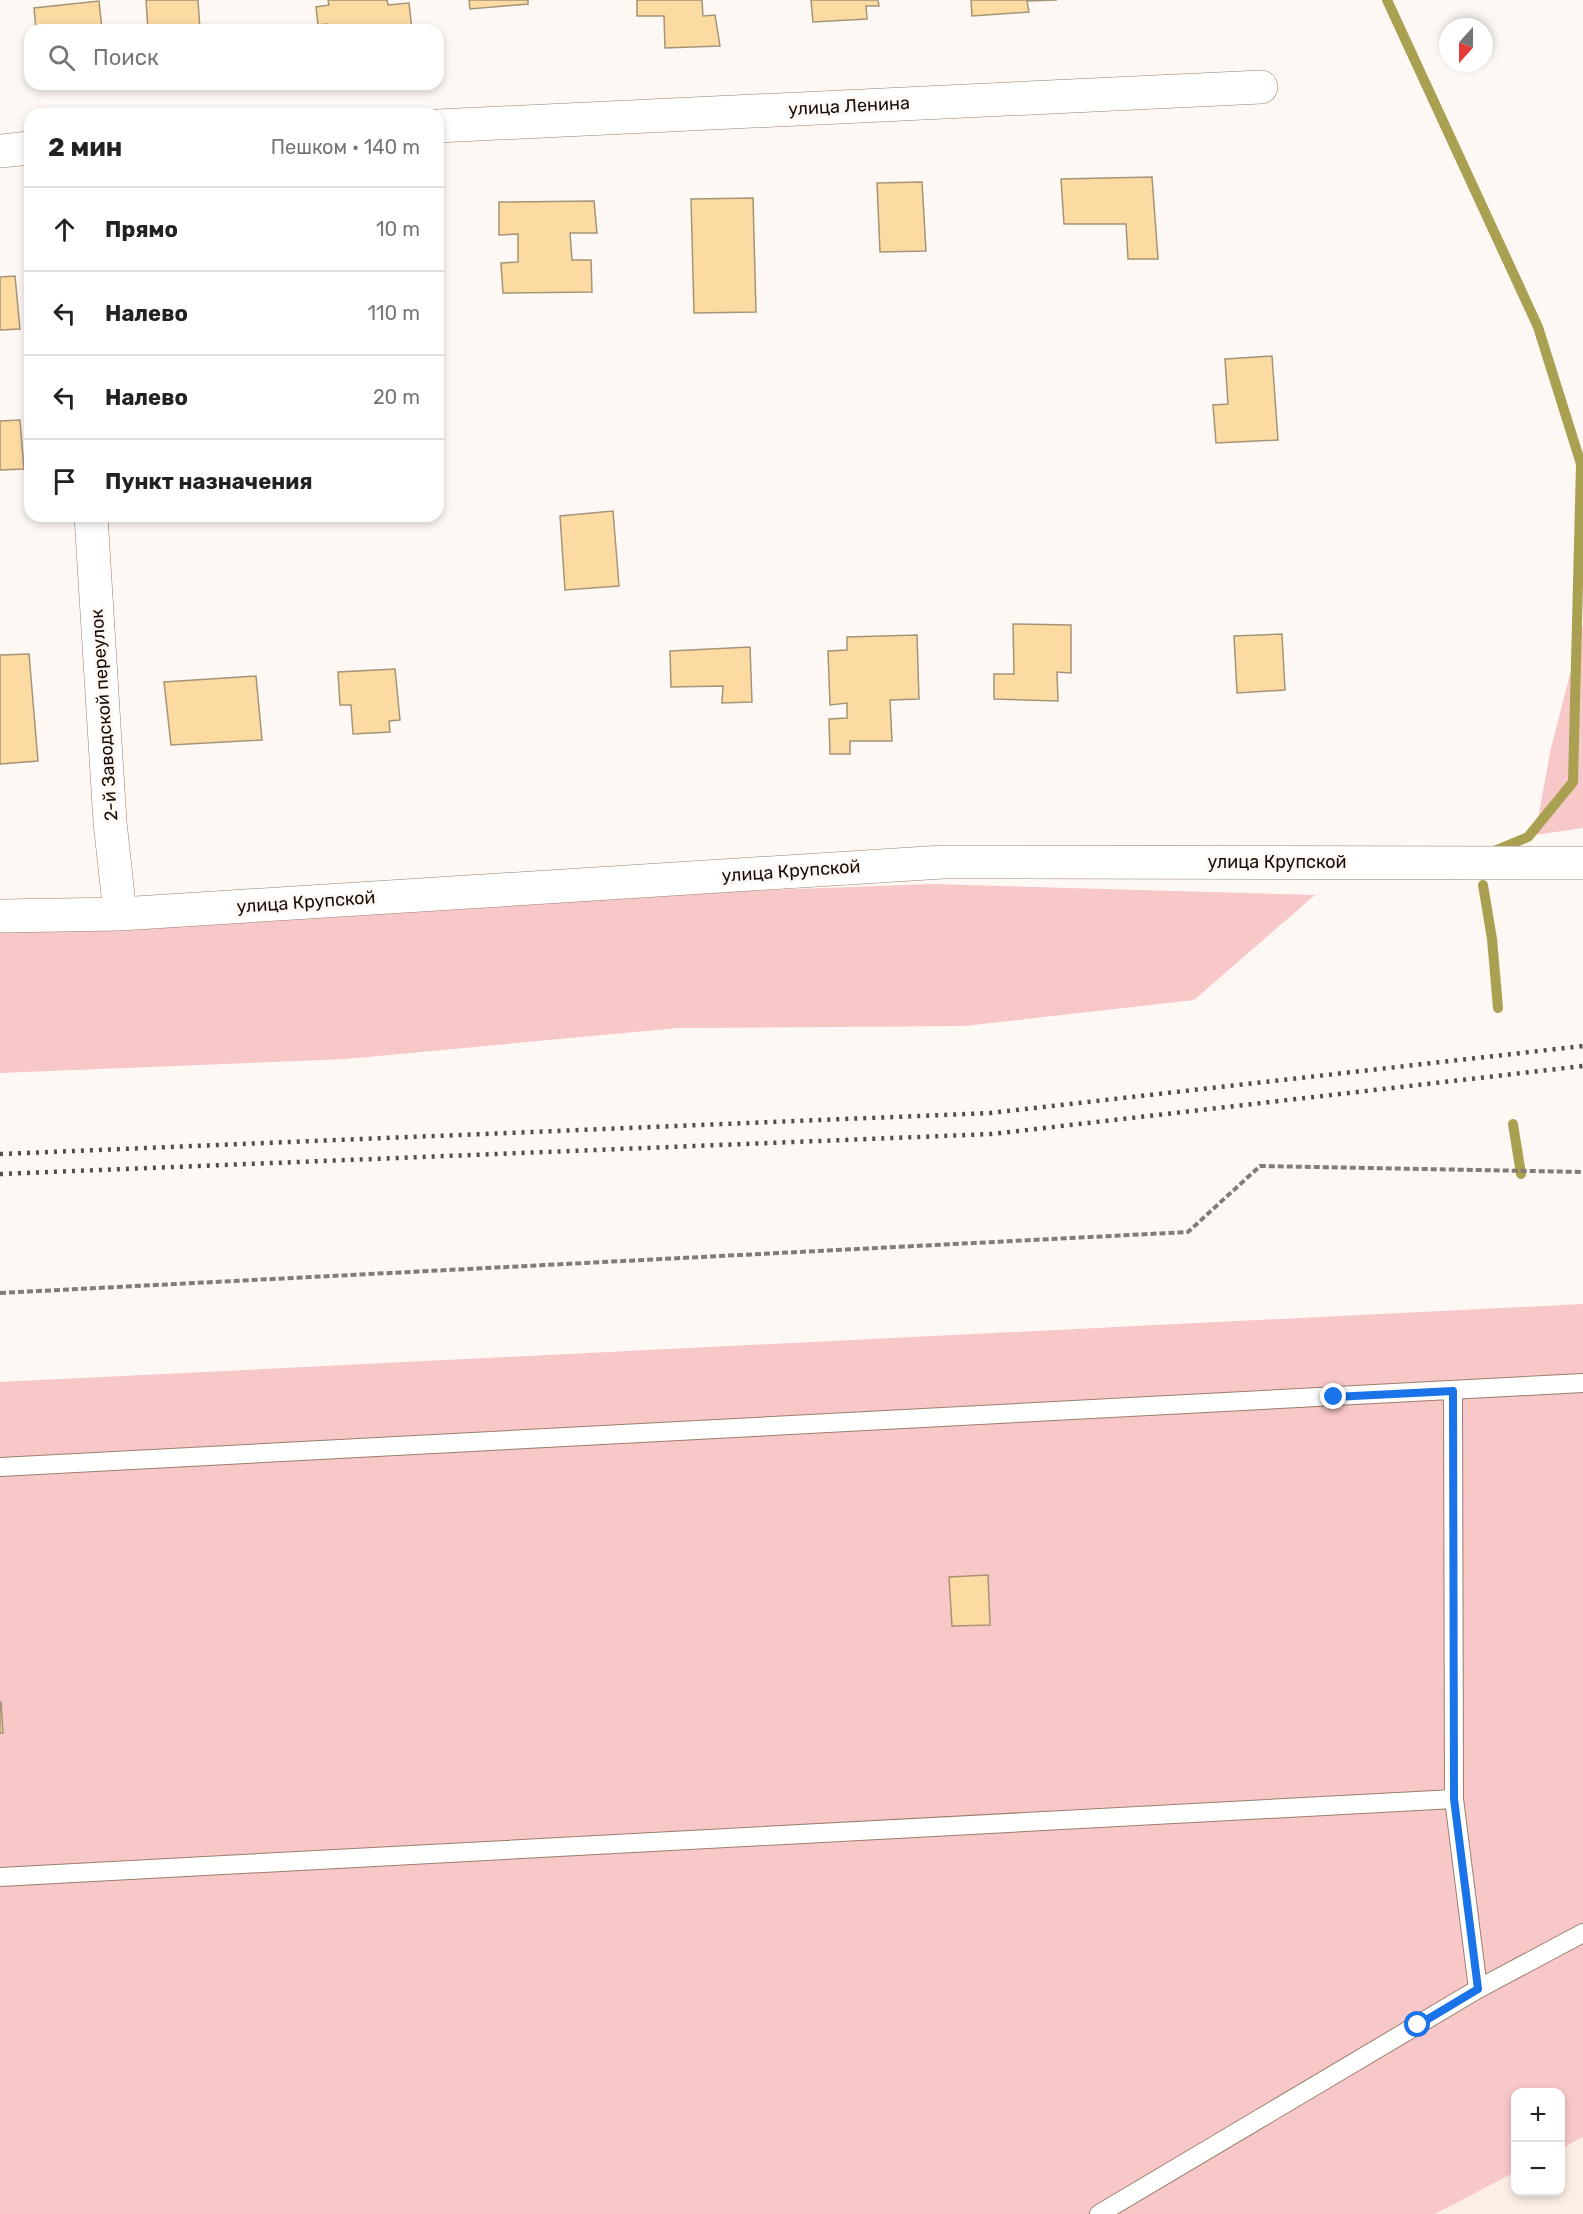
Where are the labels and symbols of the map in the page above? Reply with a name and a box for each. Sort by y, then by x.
north arrow [1439,18,1493,72]
street label: улица Ленина [788,92,910,120]
street label: 2-й Заводской переулок [86,608,122,822]
street label: улица Крупской [1207,851,1347,873]
street label: улица Крупской [721,855,861,887]
street label: улица Крупской [236,886,376,918]
route end [1320,1383,1346,1409]
route start [1404,2011,1430,2037]

